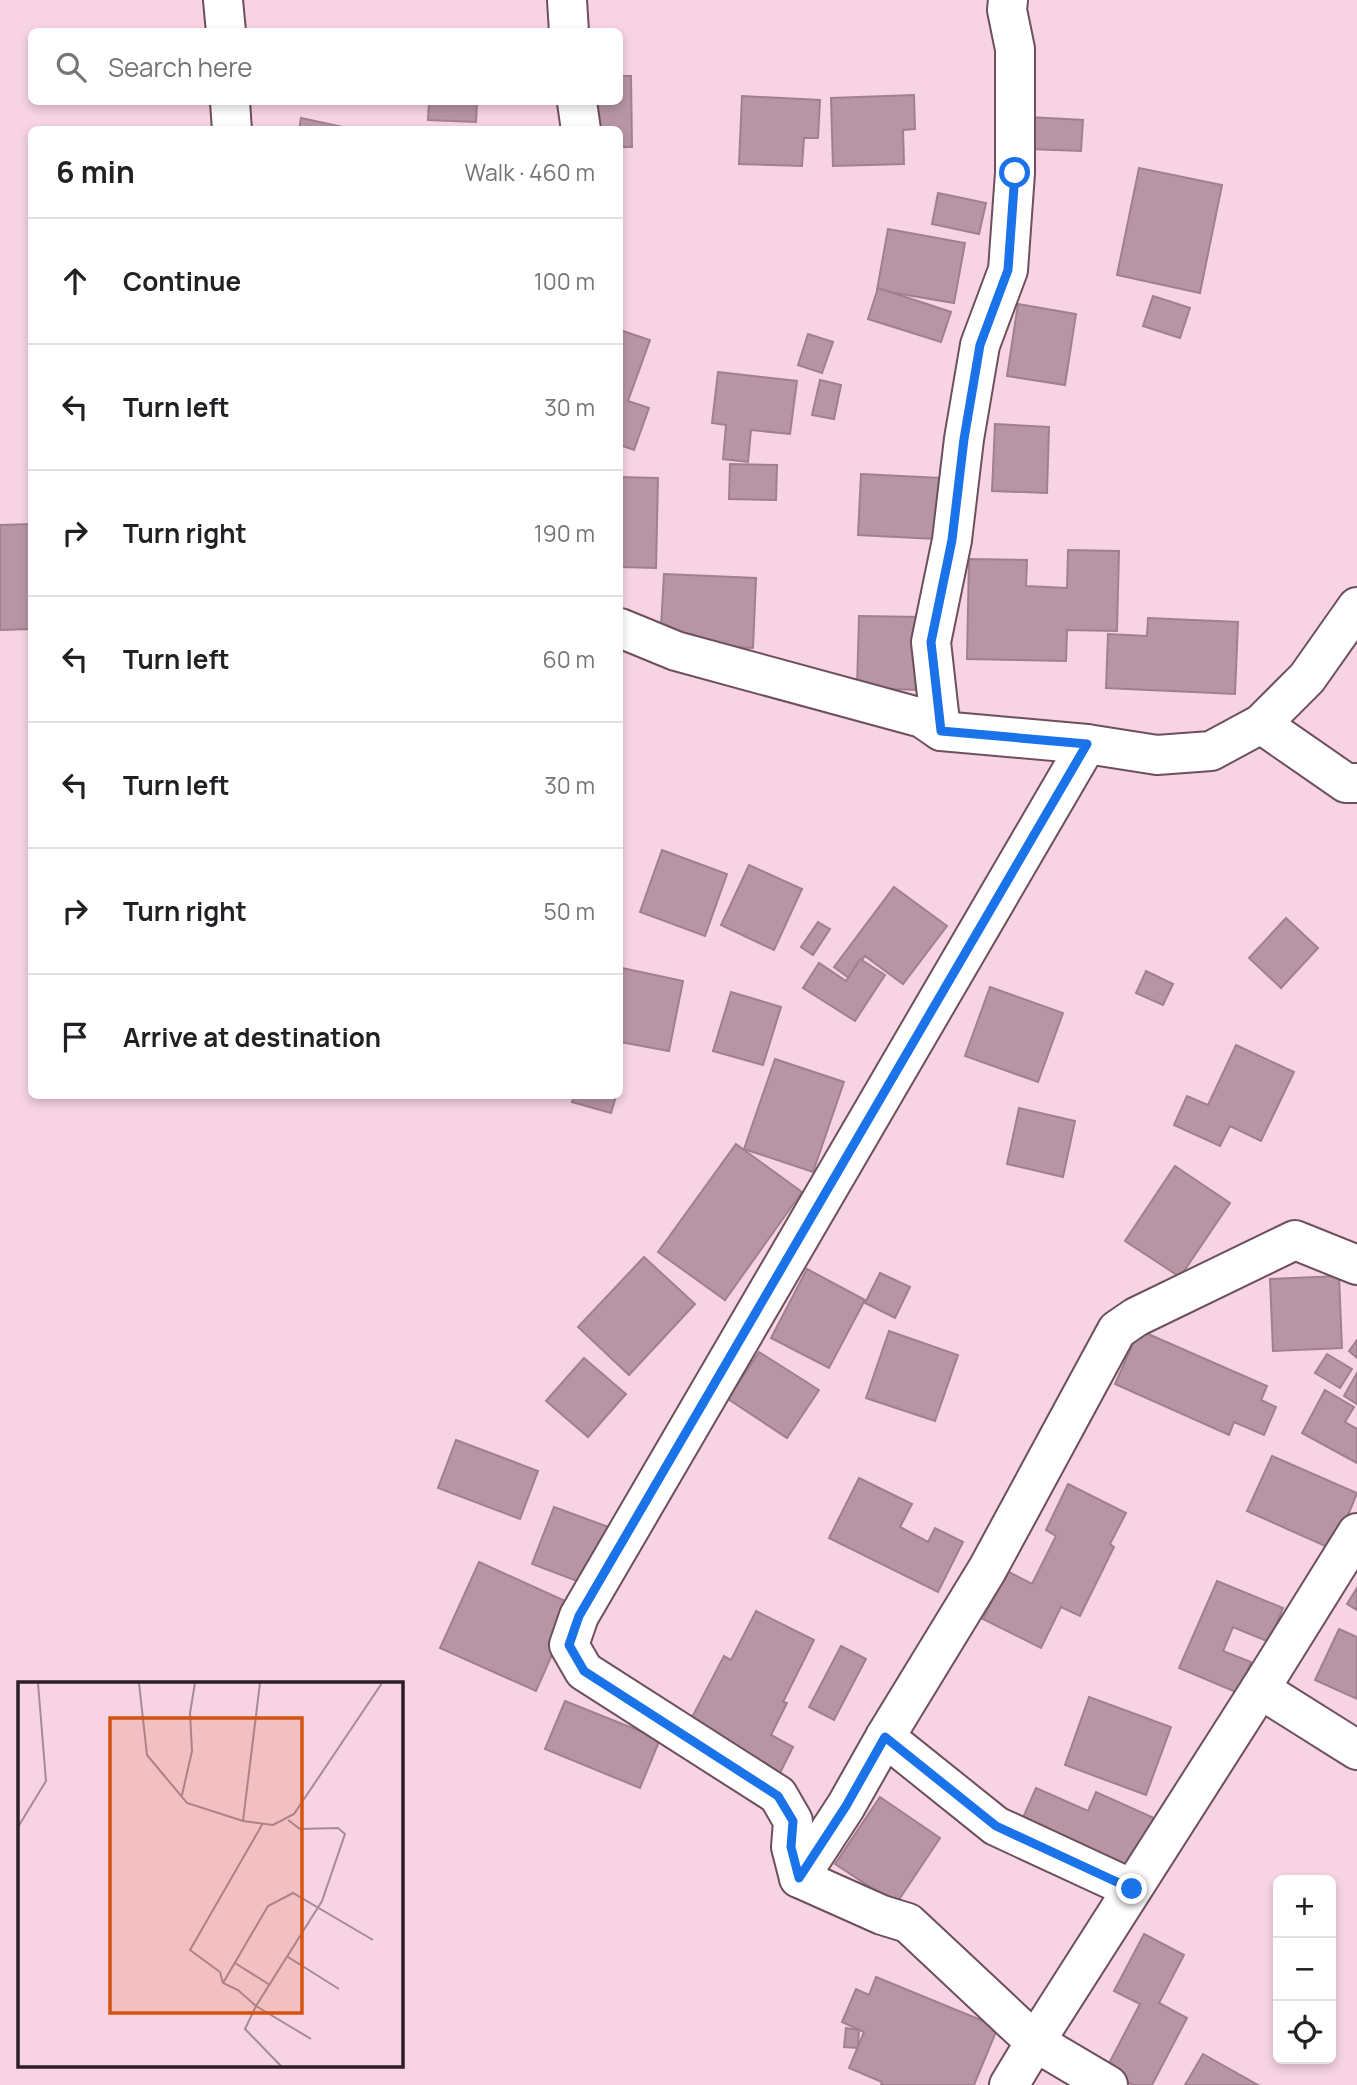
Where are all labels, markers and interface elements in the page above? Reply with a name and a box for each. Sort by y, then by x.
search box [28,28,623,105]
icon: search [52,48,90,86]
text: Search here [108,49,253,85]
text: 6 min [56,151,135,192]
text: Walk · 460 m [465,156,595,188]
route start [999,157,1030,188]
icon: ahead [56,262,94,300]
text: Continue [123,263,241,299]
text: 100 m [534,265,595,297]
icon: left [56,388,94,426]
text: Turn left [123,389,230,425]
text: 30 m [544,391,595,423]
icon: right [56,514,94,552]
text: Turn right [123,515,247,551]
text: 190 m [534,517,595,549]
icon: left [56,640,94,678]
text: Turn left [123,641,230,677]
text: 60 m [543,643,595,675]
icon: left [56,766,94,804]
text: Turn left [123,767,230,803]
text: 30 m [544,769,595,801]
icon: right [56,892,94,930]
text: Turn right [123,893,247,929]
text: 50 m [544,895,595,927]
icon: arrive [56,1018,94,1056]
text: Arrive at destination [123,1019,381,1055]
inset map [18,1682,402,2068]
route end [1116,1873,1147,1904]
map controls [1273,1875,1336,2064]
button: + [1273,1875,1336,1938]
button: − [1273,1938,1336,2001]
button: locate [1273,2001,1336,2064]

